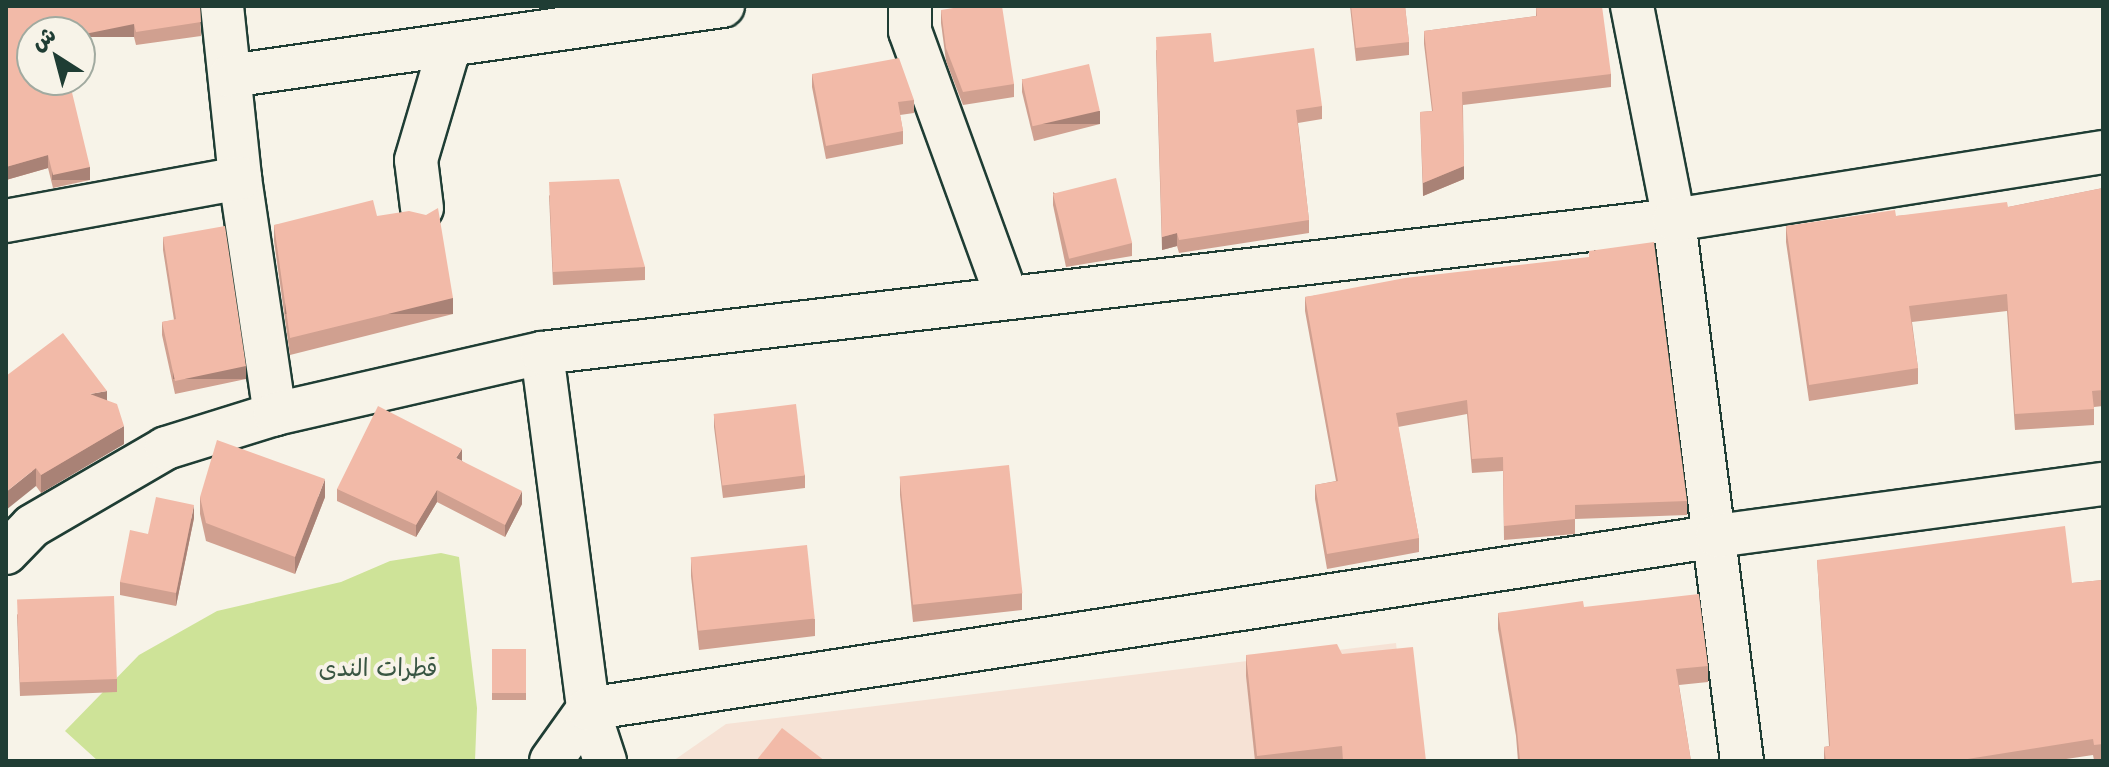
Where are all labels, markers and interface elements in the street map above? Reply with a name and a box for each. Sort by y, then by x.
north arrow [16,16,96,96]
text: ش [24,19,61,57]
park label: قطرات الندى [318,653,438,681]

